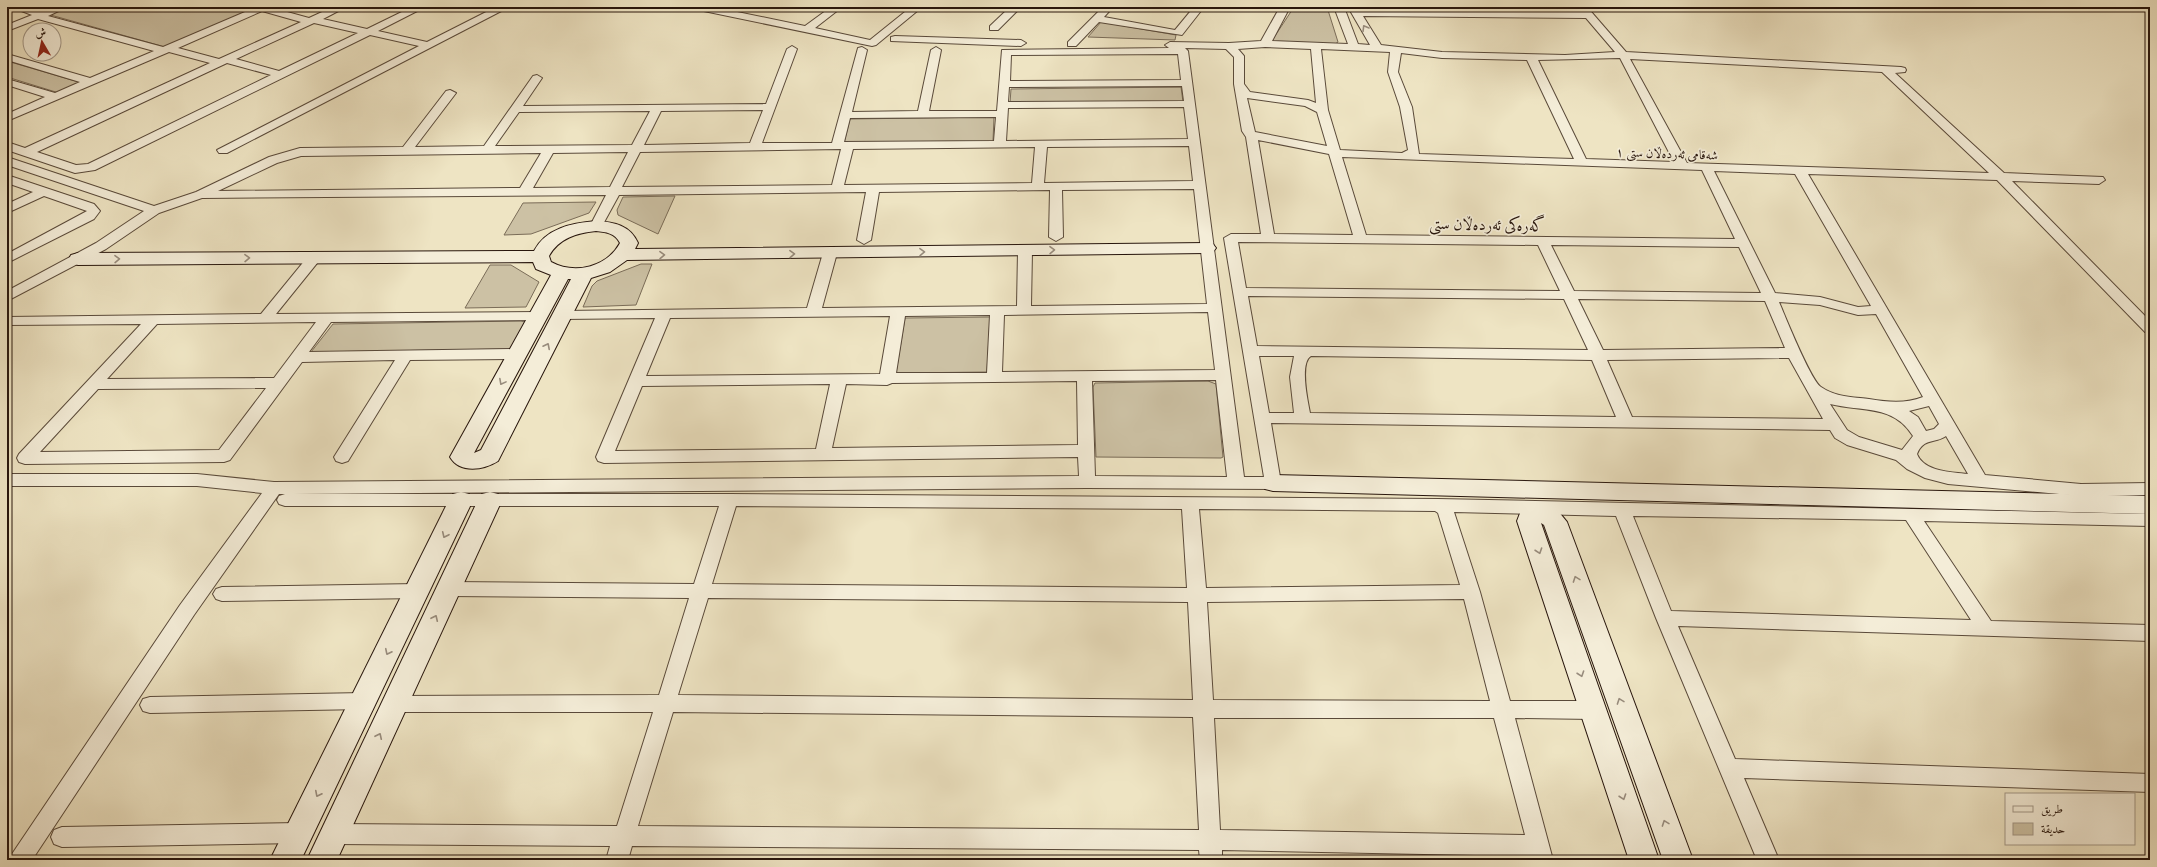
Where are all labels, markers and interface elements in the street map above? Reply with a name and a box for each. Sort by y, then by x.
north arrow [22,22,62,62]
text: ش [34,25,47,40]
one-way arrow [1362,25,1369,32]
street label: شەقامی ئەردەڵان ستی ١ [1616,144,1718,165]
street label: گەرەکی ئەردەڵان ستی [1429,212,1545,237]
one-way arrow [1049,246,1055,254]
one-way arrow [919,248,925,256]
one-way arrow [789,249,795,258]
one-way arrow [659,251,665,259]
one-way arrow [244,254,250,262]
one-way arrow [114,255,120,263]
one-way arrow [542,343,550,350]
one-way arrow [499,378,506,385]
one-way arrow [442,531,450,539]
one-way arrow [1535,547,1543,554]
one-way arrow [1572,575,1581,582]
one-way arrow [430,615,438,623]
one-way arrow [385,648,393,655]
one-way arrow [1576,671,1584,678]
one-way arrow [1617,698,1625,705]
one-way arrow [374,732,382,740]
one-way arrow [315,790,323,797]
legend [2005,793,2135,845]
one-way arrow [1618,794,1626,801]
text: طريق [2041,802,2063,817]
one-way arrow [1661,820,1669,827]
text: حديقة [2041,822,2065,837]

